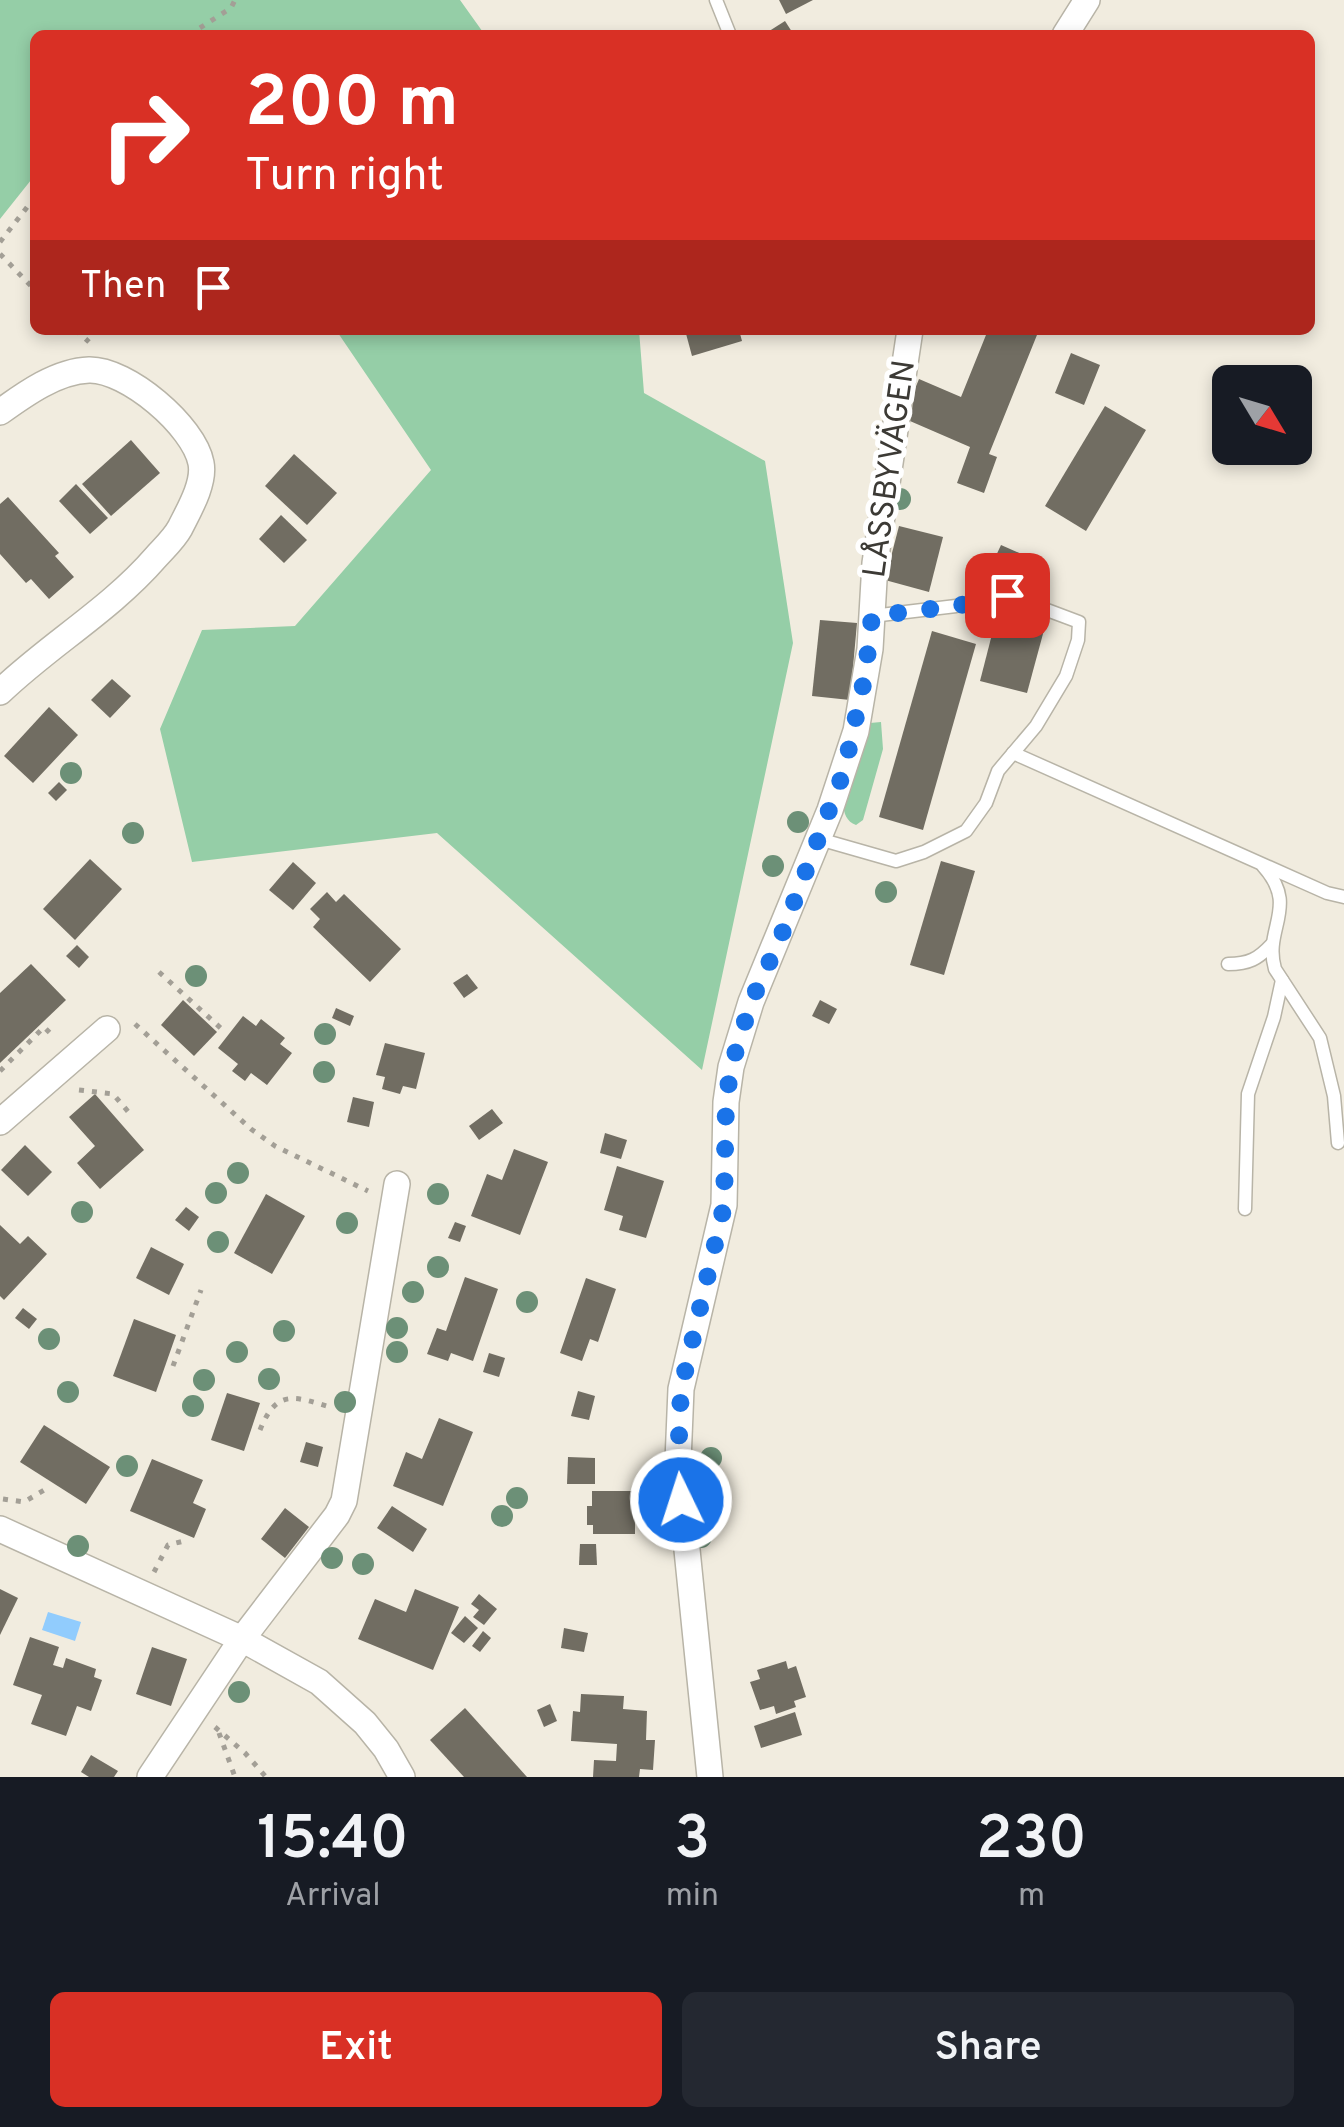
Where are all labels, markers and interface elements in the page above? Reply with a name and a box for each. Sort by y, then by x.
text: 200 m [245,62,459,151]
icon: right [80,70,210,200]
text: Turn right [245,149,444,206]
icon: arrive [186,260,241,315]
text: Then [80,263,166,312]
street label: LÅSSBYVÄGEN [855,357,926,580]
north arrow [1212,365,1312,465]
map controls [1212,365,1312,465]
pin [965,553,1050,638]
icon: arrive [980,568,1035,623]
position arrow [629,1448,733,1552]
text: 15:40 [257,1804,409,1880]
text: 3 [674,1804,710,1880]
text: 230 [976,1804,1087,1880]
text: Arrival [285,1877,381,1917]
text: min [666,1877,719,1917]
text: m [1018,1877,1045,1917]
button: Exit [50,1992,662,2107]
button: Share [682,1992,1294,2107]

